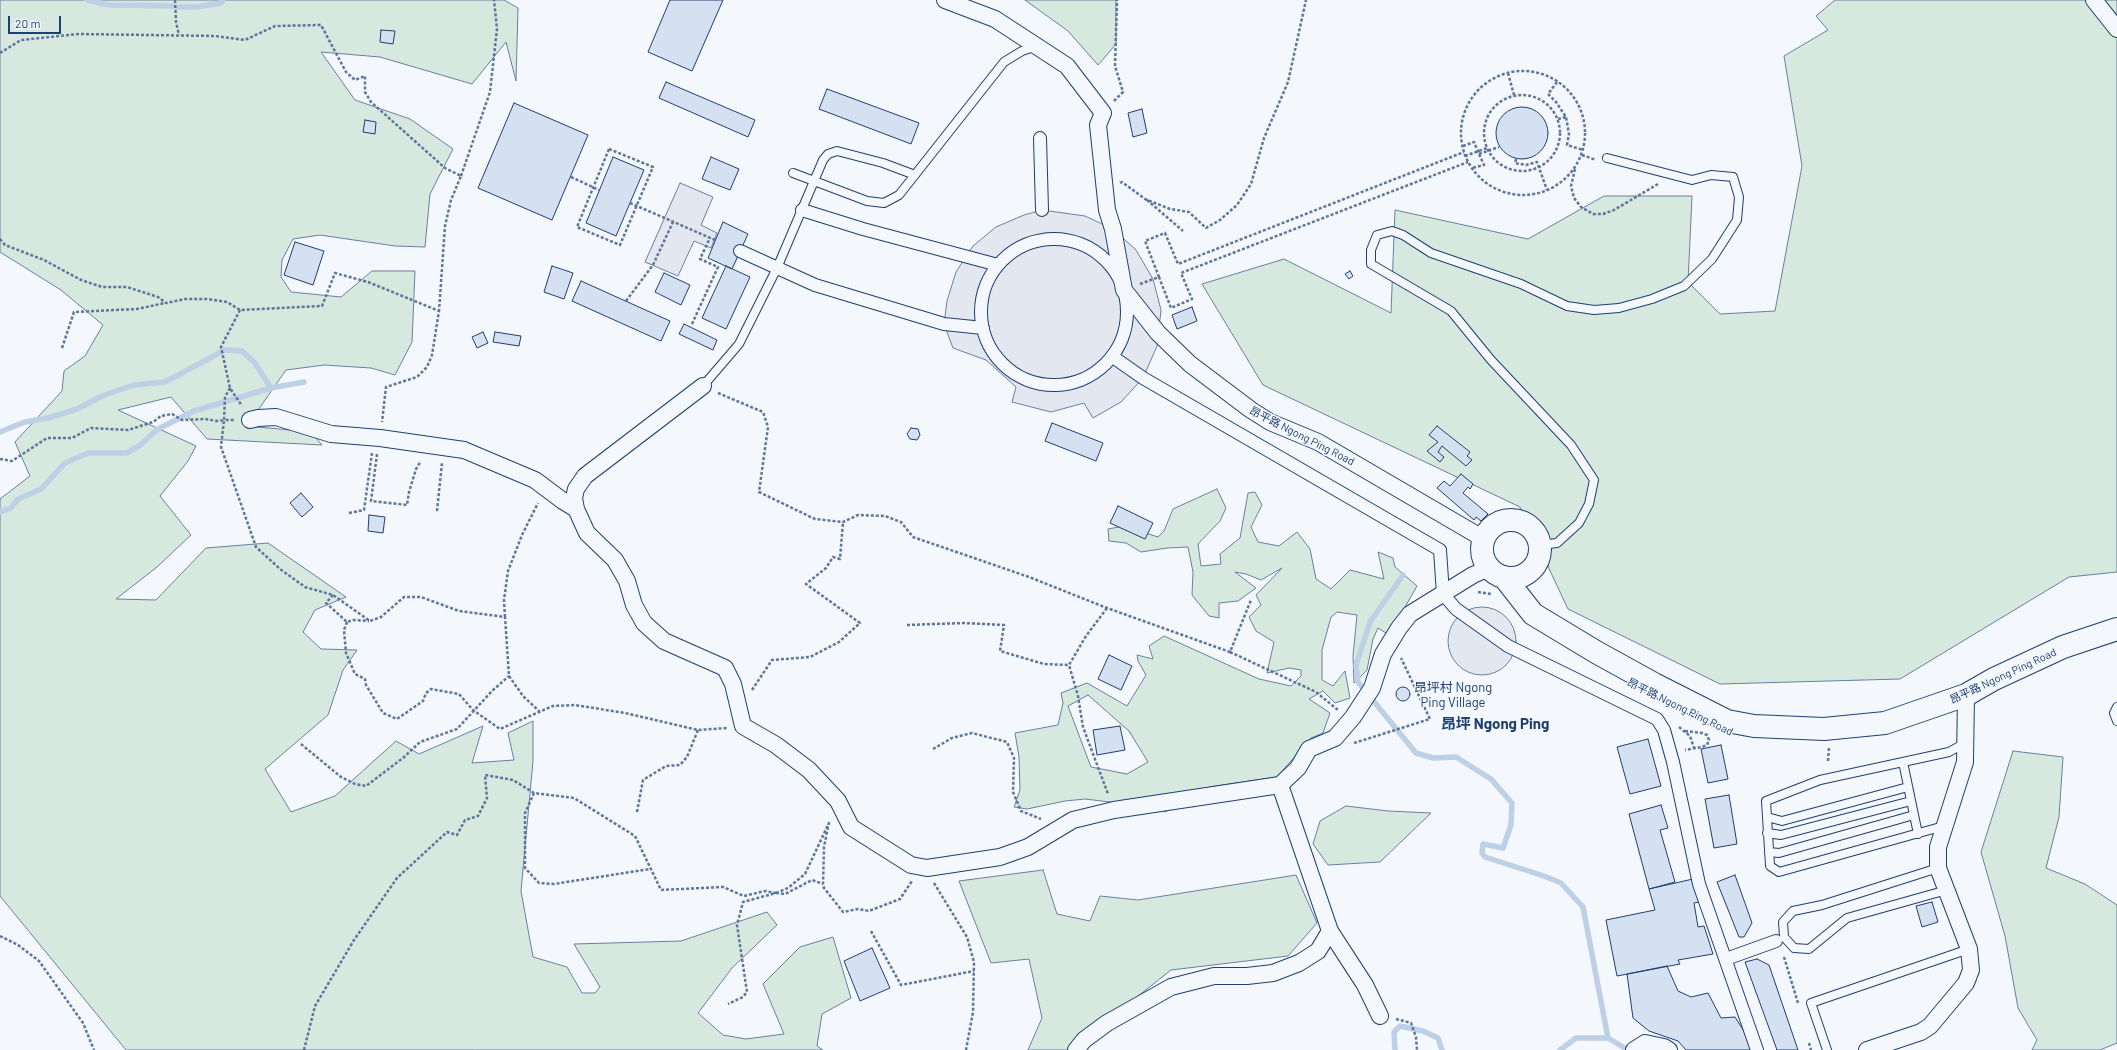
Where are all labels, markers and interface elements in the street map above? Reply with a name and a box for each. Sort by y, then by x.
scale bar [10,8,63,34]
text: 20 m [15,16,41,30]
street label: 昂平路 Ngong Ping Road [1247,404,1357,468]
street label: 昂平路 Ngong Ping Road [1948,645,2058,707]
street label: 昂平路 Ngong Ping Road [1625,676,1735,738]
district label: 昂坪村 Ngong Ping Village [1414,680,1492,711]
district label: 昂坪 Ngong Ping [1441,715,1549,733]

